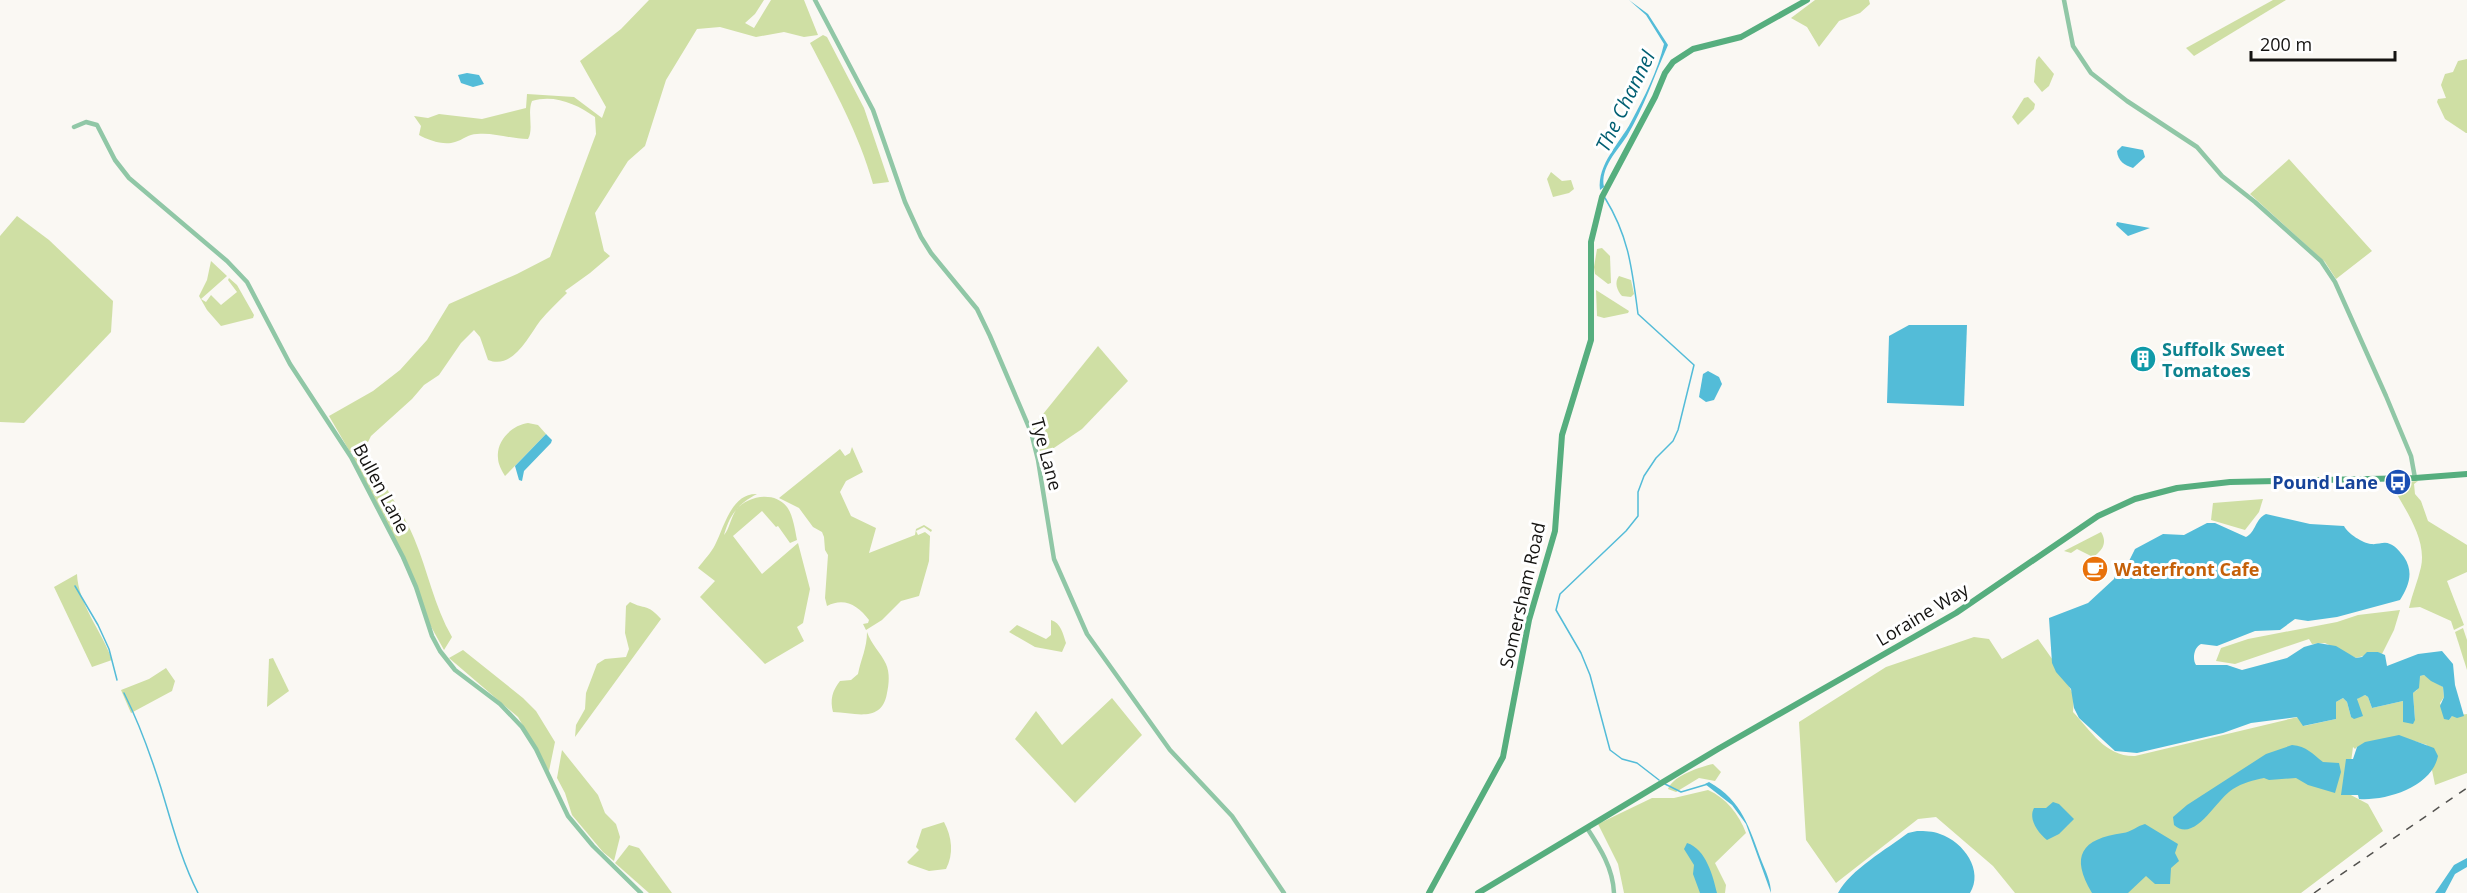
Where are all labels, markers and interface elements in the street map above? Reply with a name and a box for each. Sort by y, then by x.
scale bar [2251,24,2395,62]
text: 200 m [2260,32,2312,56]
water label: The Channel [1589,45,1662,156]
place label: Suffolk Sweet Tomatoes [2162,337,2285,382]
building icon: Suffolk Sweet Tomatoes [2128,344,2158,374]
street label: Tye Lane [1026,415,1068,493]
street label: Bullen Lane [348,439,416,537]
bus stop icon: Pound Lane [2383,467,2413,497]
place label: Pound Lane [2272,470,2378,494]
street label: Somersham Road [1494,520,1550,670]
cafe icon: Waterfront Cafe [2080,554,2110,584]
place label: Waterfront Cafe [2114,557,2259,581]
street label: Loraine Way [1871,577,1973,651]

